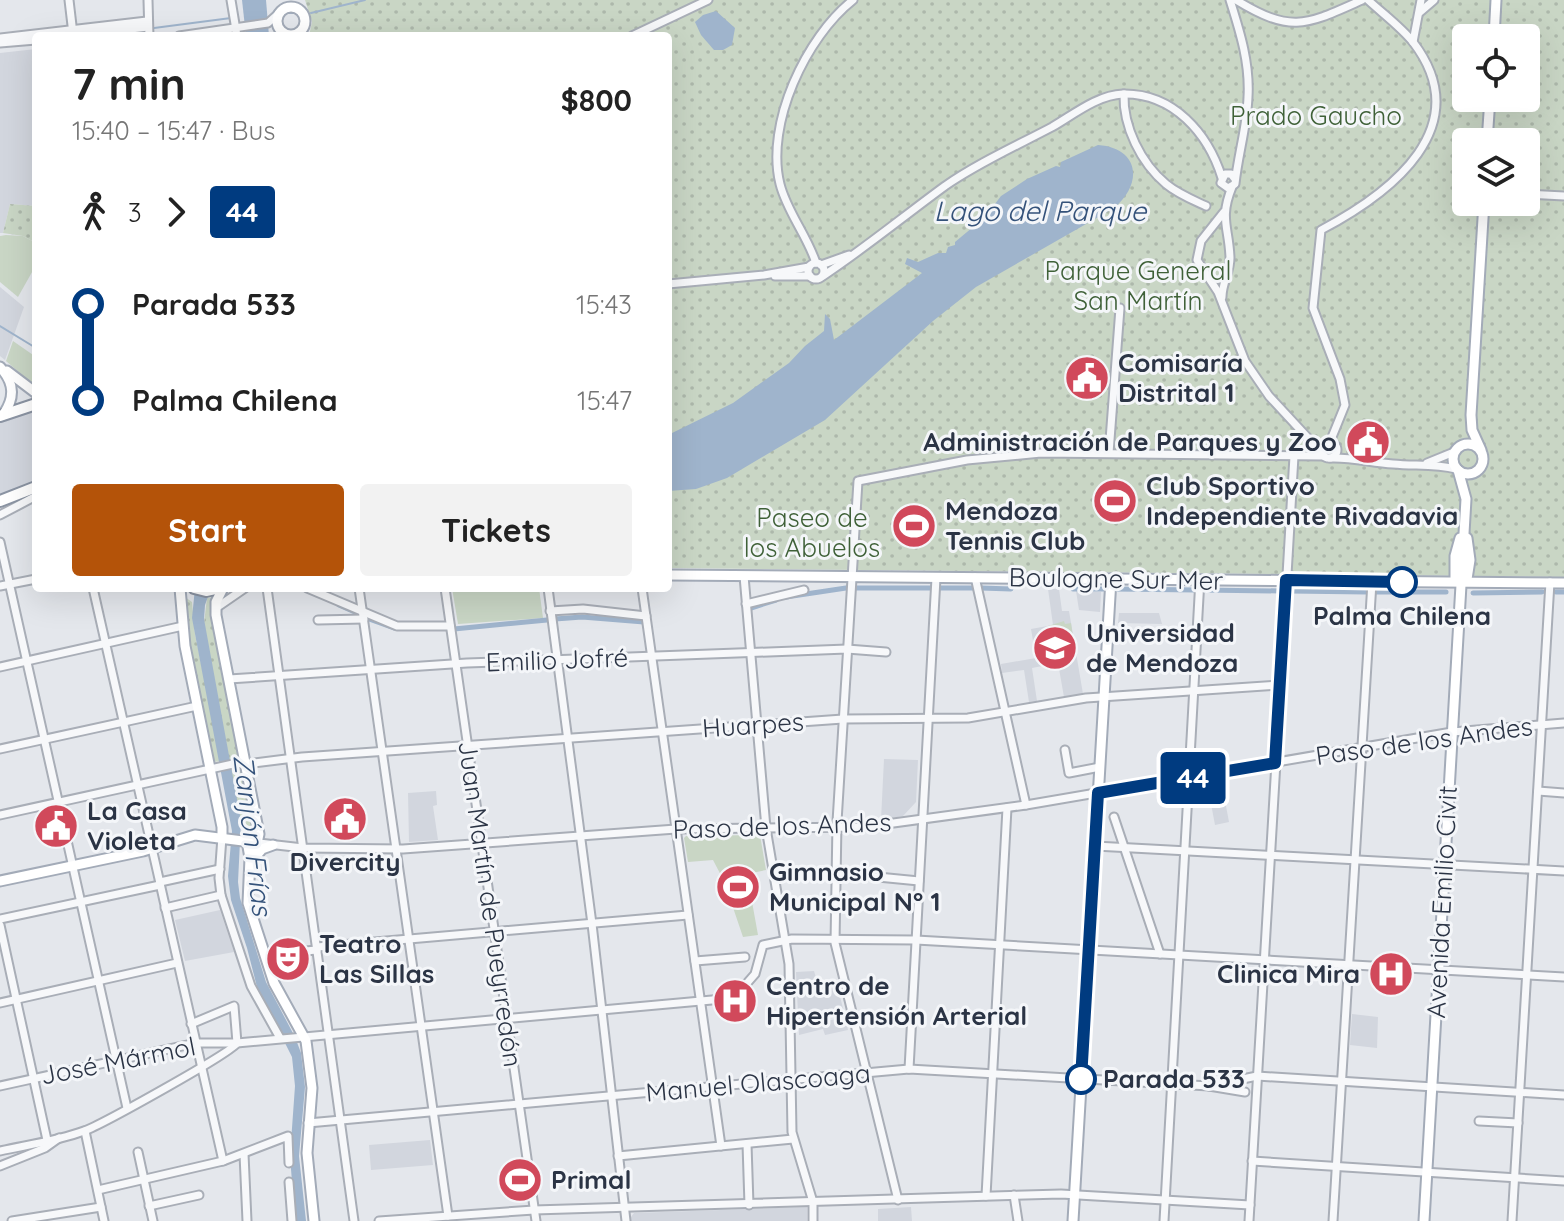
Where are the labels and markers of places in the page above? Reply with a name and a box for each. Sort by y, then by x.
place label: Comisaría Distrital 1 [1118,346,1243,409]
public building icon: Comisaría Distrital 1 [1063,354,1111,402]
public building icon: Administración de Parques y Zoo [1344,418,1392,466]
place label: Administración de Parques y Zoo [923,425,1337,458]
place label: Club Sportivo Independiente Rivadavia [1146,469,1458,532]
sports icon: Club Sportivo Independiente Rivadavia [1091,477,1139,525]
place label: Mendoza Tennis Club [945,494,1085,557]
sports icon: Mendoza Tennis Club [890,502,938,550]
marker: Palma Chilena [1387,567,1417,597]
place label: Palma Chilena [1313,599,1491,632]
place label: Universidad de Mendoza [1086,616,1238,679]
school or university icon: Universidad de Mendoza [1031,624,1079,672]
place label: La Casa Violeta [87,794,187,857]
public building icon: Divercity [321,795,369,843]
public building icon: La Casa Violeta [32,802,80,850]
place label: Divercity [290,845,400,878]
place label: Gimnasio Municipal N° 1 [769,855,941,918]
sports icon: Gimnasio Municipal N° 1 [714,863,762,911]
place label: Teatro Las Sillas [319,927,434,990]
theatre icon: Teatro Las Sillas [264,935,312,983]
hospital icon: Clinica Mira [1367,950,1415,998]
place label: Clinica Mira [1217,957,1360,990]
place label: Centro de Hipertensión Arterial [766,969,1027,1032]
hospital icon: Centro de Hipertensión Arterial [711,977,759,1025]
place label: Parada 533 [1103,1062,1245,1095]
marker: Parada 533 [1066,1064,1096,1094]
sports icon: Primal [496,1156,544,1204]
place label: Primal [551,1163,631,1196]

